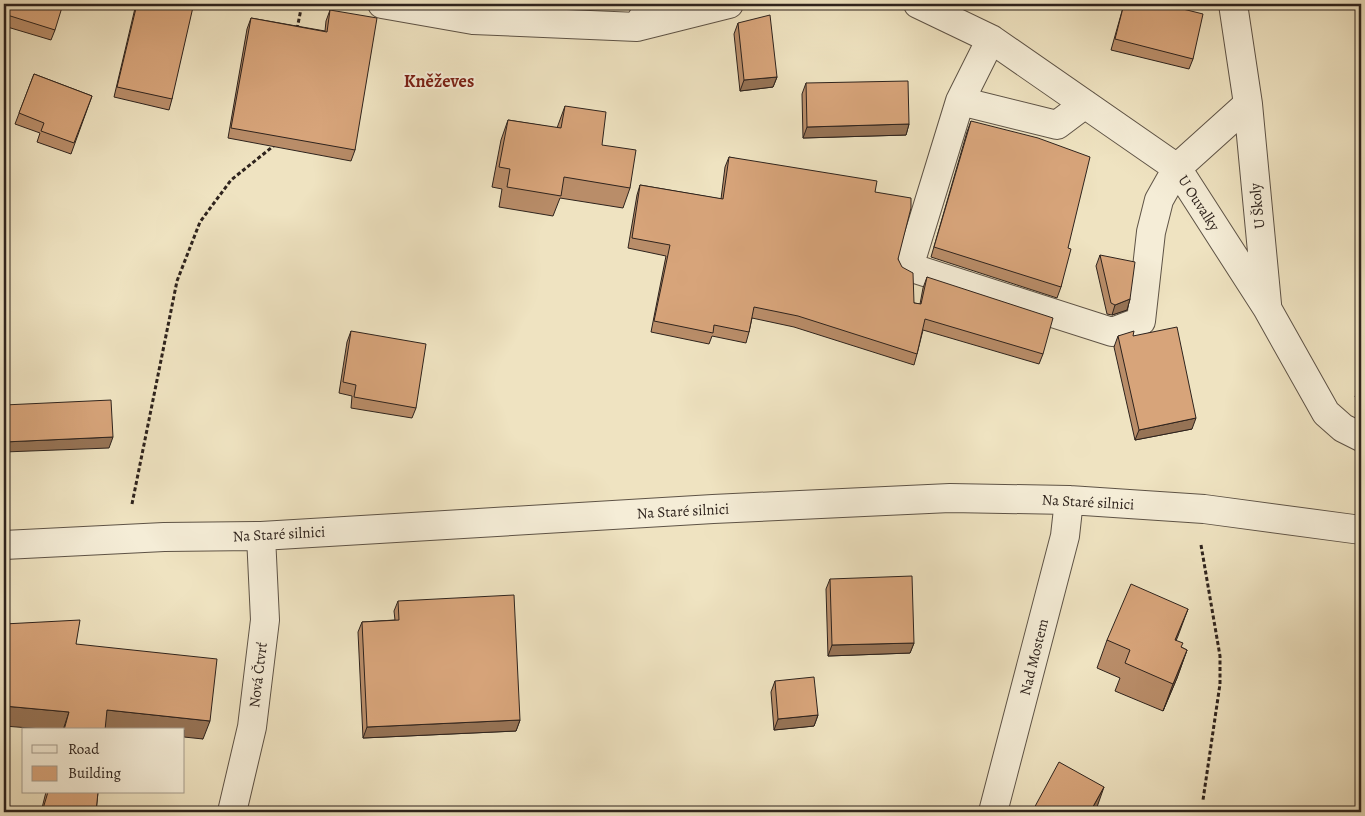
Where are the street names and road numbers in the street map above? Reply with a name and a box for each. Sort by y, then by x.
street label: U Ouvalky [1173,171,1225,235]
street label: U Školy [1245,182,1269,230]
street label: Na Staré silnici [1041,490,1135,514]
street label: Na Staré silnici [636,499,730,523]
street label: Na Staré silnici [232,522,326,546]
street label: Nad Mostem [1015,616,1053,698]
street label: Nová Čtvrť [244,641,272,709]

